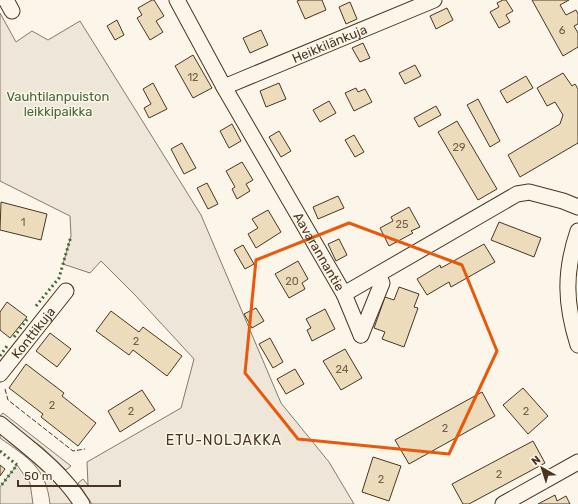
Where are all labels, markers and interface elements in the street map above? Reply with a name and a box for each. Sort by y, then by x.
street label: Heikkilänkuja [290,22,369,66]
house number: 6 [559,24,566,37]
house number: 12 [187,71,199,84]
park label: Vauhtilanpuiston leikkipaikka [7,89,109,119]
house number: 29 [453,141,465,154]
street label: Aavarannantie [290,210,348,294]
house number: 1 [21,216,25,229]
house number: 25 [396,218,409,231]
house number: 20 [285,275,299,288]
street label: Konttikuja [8,304,58,361]
house number: 2 [133,335,139,348]
house number: 24 [335,363,349,376]
house number: 2 [49,399,55,412]
house number: 2 [128,405,134,418]
house number: 2 [523,405,529,418]
house number: 2 [442,422,448,435]
district label: ETU-NOLJAKKA [166,432,282,449]
north arrow [522,448,562,488]
text: N [529,453,543,468]
scale bar [18,462,120,488]
house number: 2 [496,468,502,481]
text: 50 m [24,469,52,483]
house number: 2 [378,473,384,486]

